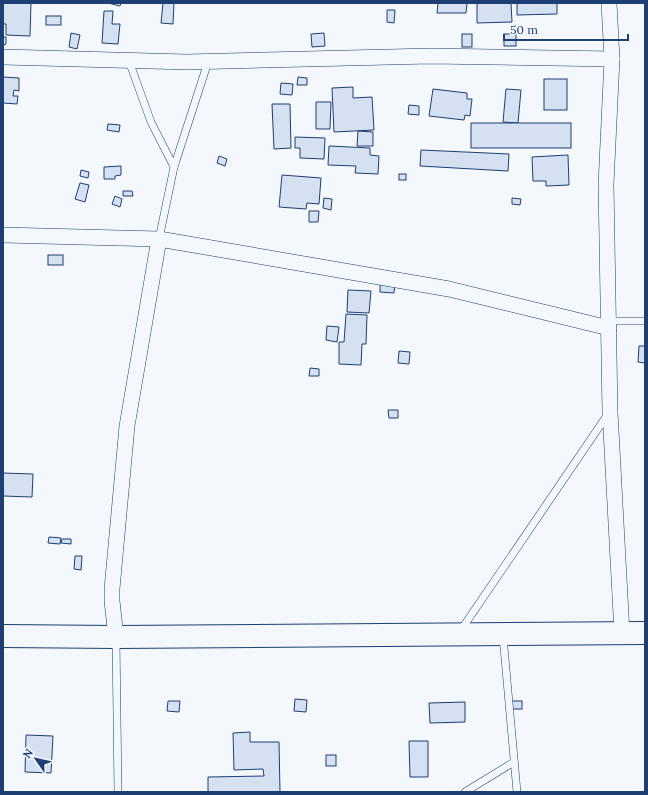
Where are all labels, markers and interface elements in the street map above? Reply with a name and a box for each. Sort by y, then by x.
scale bar [504,16,628,42]
text: 50 m [510,22,538,37]
north arrow [16,739,56,779]
text: N [20,746,36,761]

